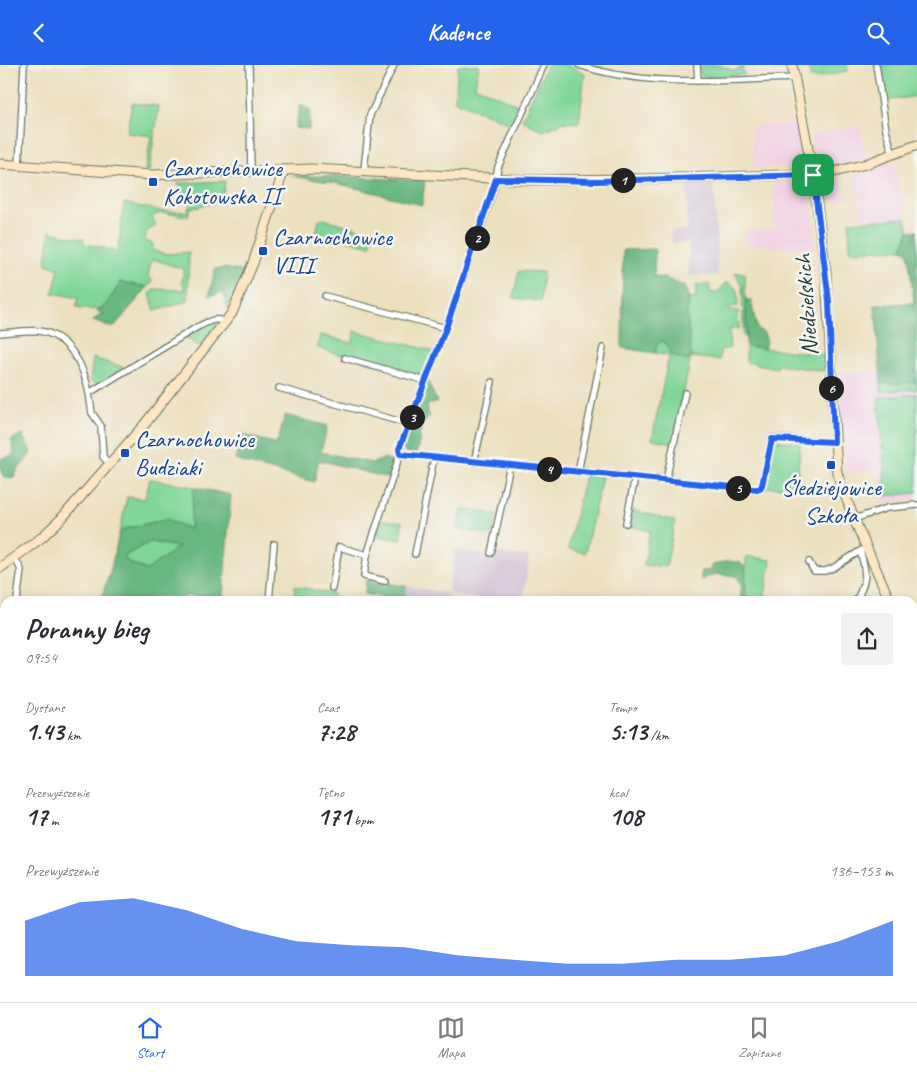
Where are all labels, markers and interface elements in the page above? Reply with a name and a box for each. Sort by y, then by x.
icon: back [25,19,53,47]
text: Kadence [427,19,490,47]
icon: search [864,19,892,47]
place label: Czarnochowice Kokotowska II [163,153,287,211]
pin [792,154,834,196]
icon: arrive [799,161,827,189]
pin: 1 [610,167,636,193]
text: 1 [620,172,627,189]
marker: Czarnochowice Kokotowska II [147,176,159,188]
place label: Czarnochowice VIII [273,222,394,280]
pin: 2 [464,225,490,251]
text: 2 [474,230,481,247]
marker: Czarnochowice VIII [257,245,269,257]
street label: Niedzielskich [787,251,825,357]
pin: 6 [818,375,844,401]
text: 6 [828,380,835,397]
pin: 3 [400,405,424,429]
text: 3 [409,409,416,426]
place label: Czarnochowice Budziaki [135,424,256,482]
marker: Czarnochowice Budziaki [119,447,131,459]
pin: 4 [536,457,562,481]
marker: Śledziejowice Szkoła [825,459,837,471]
text: 4 [546,461,553,478]
place label: Śledziejowice Szkoła [781,472,883,530]
pin: 5 [726,475,750,501]
text: 5 [735,480,742,497]
text: Poranny bieg [25,611,148,646]
button: share [841,613,893,665]
text: 09:54 [25,648,57,668]
text: Dystans [25,699,65,716]
text: Czas [317,699,339,716]
text: Tempo [609,699,637,716]
text: 1.43 [25,716,64,748]
text: 7:28 [317,716,356,748]
text: 5:13 [609,716,647,748]
text: km [64,727,81,744]
text: /km [647,727,669,744]
text: Przewyższenie [25,784,89,801]
text: Tętno [317,784,344,801]
text: kcal [609,784,628,801]
text: 17 [25,801,47,833]
text: 171 [317,801,351,833]
text: 108 [609,801,643,833]
text: m [47,812,59,829]
text: bpm [351,812,373,829]
text: Przewyższenie [25,861,98,881]
text: 136–153 m [830,861,893,881]
tab: Start [136,1014,164,1061]
tab: Mapa [437,1014,465,1061]
tab: Zapisane [738,1014,781,1061]

